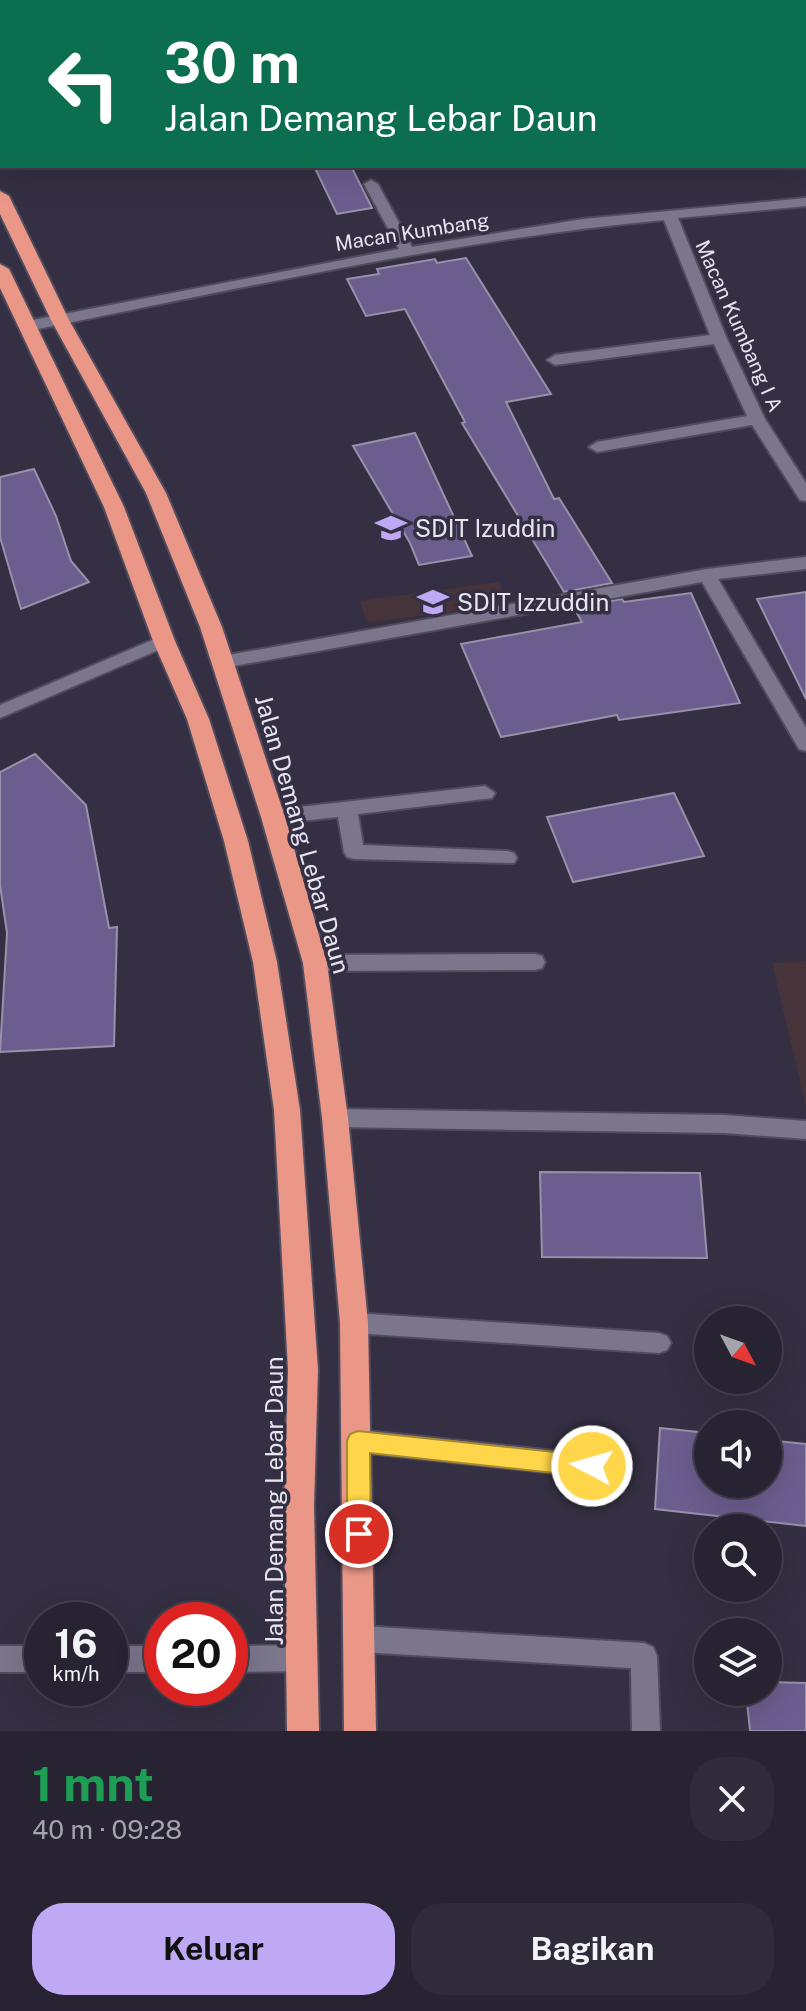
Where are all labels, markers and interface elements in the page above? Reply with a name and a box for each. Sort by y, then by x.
text: 30 m [164,30,300,96]
icon: left [32,32,136,136]
text: Jalan Demang Lebar Daun [164,97,598,139]
street label: Macan Kumbang [333,208,491,256]
street label: Macan Kumbang I A [690,236,788,416]
school or university icon: SDIT Izuddin [374,511,408,545]
place label: SDIT Izuddin [415,514,555,542]
school or university icon: SDIT Izzuddin [416,585,450,619]
place label: SDIT Izzuddin [457,588,609,616]
street label: Jalan Demang Lebar Daun [250,691,356,977]
north arrow [694,1306,782,1394]
map controls [694,1306,782,1706]
street label: Jalan Demang Lebar Daun [260,1356,288,1646]
button: sound [694,1410,782,1498]
position arrow [550,1424,634,1508]
pin [325,1500,393,1568]
icon: arrive [337,1512,381,1556]
button: search [694,1514,782,1602]
speed limit sign: 20 [144,1602,248,1706]
button: layers [694,1618,782,1706]
text: 16 [54,1620,98,1667]
text: km/h [52,1662,100,1686]
text: 1 mnt [32,1755,154,1812]
button: close [690,1757,774,1841]
text: 40 m · 09:28 [32,1814,182,1845]
button: Keluar [32,1903,395,1995]
button: Bagikan [411,1903,774,1995]

